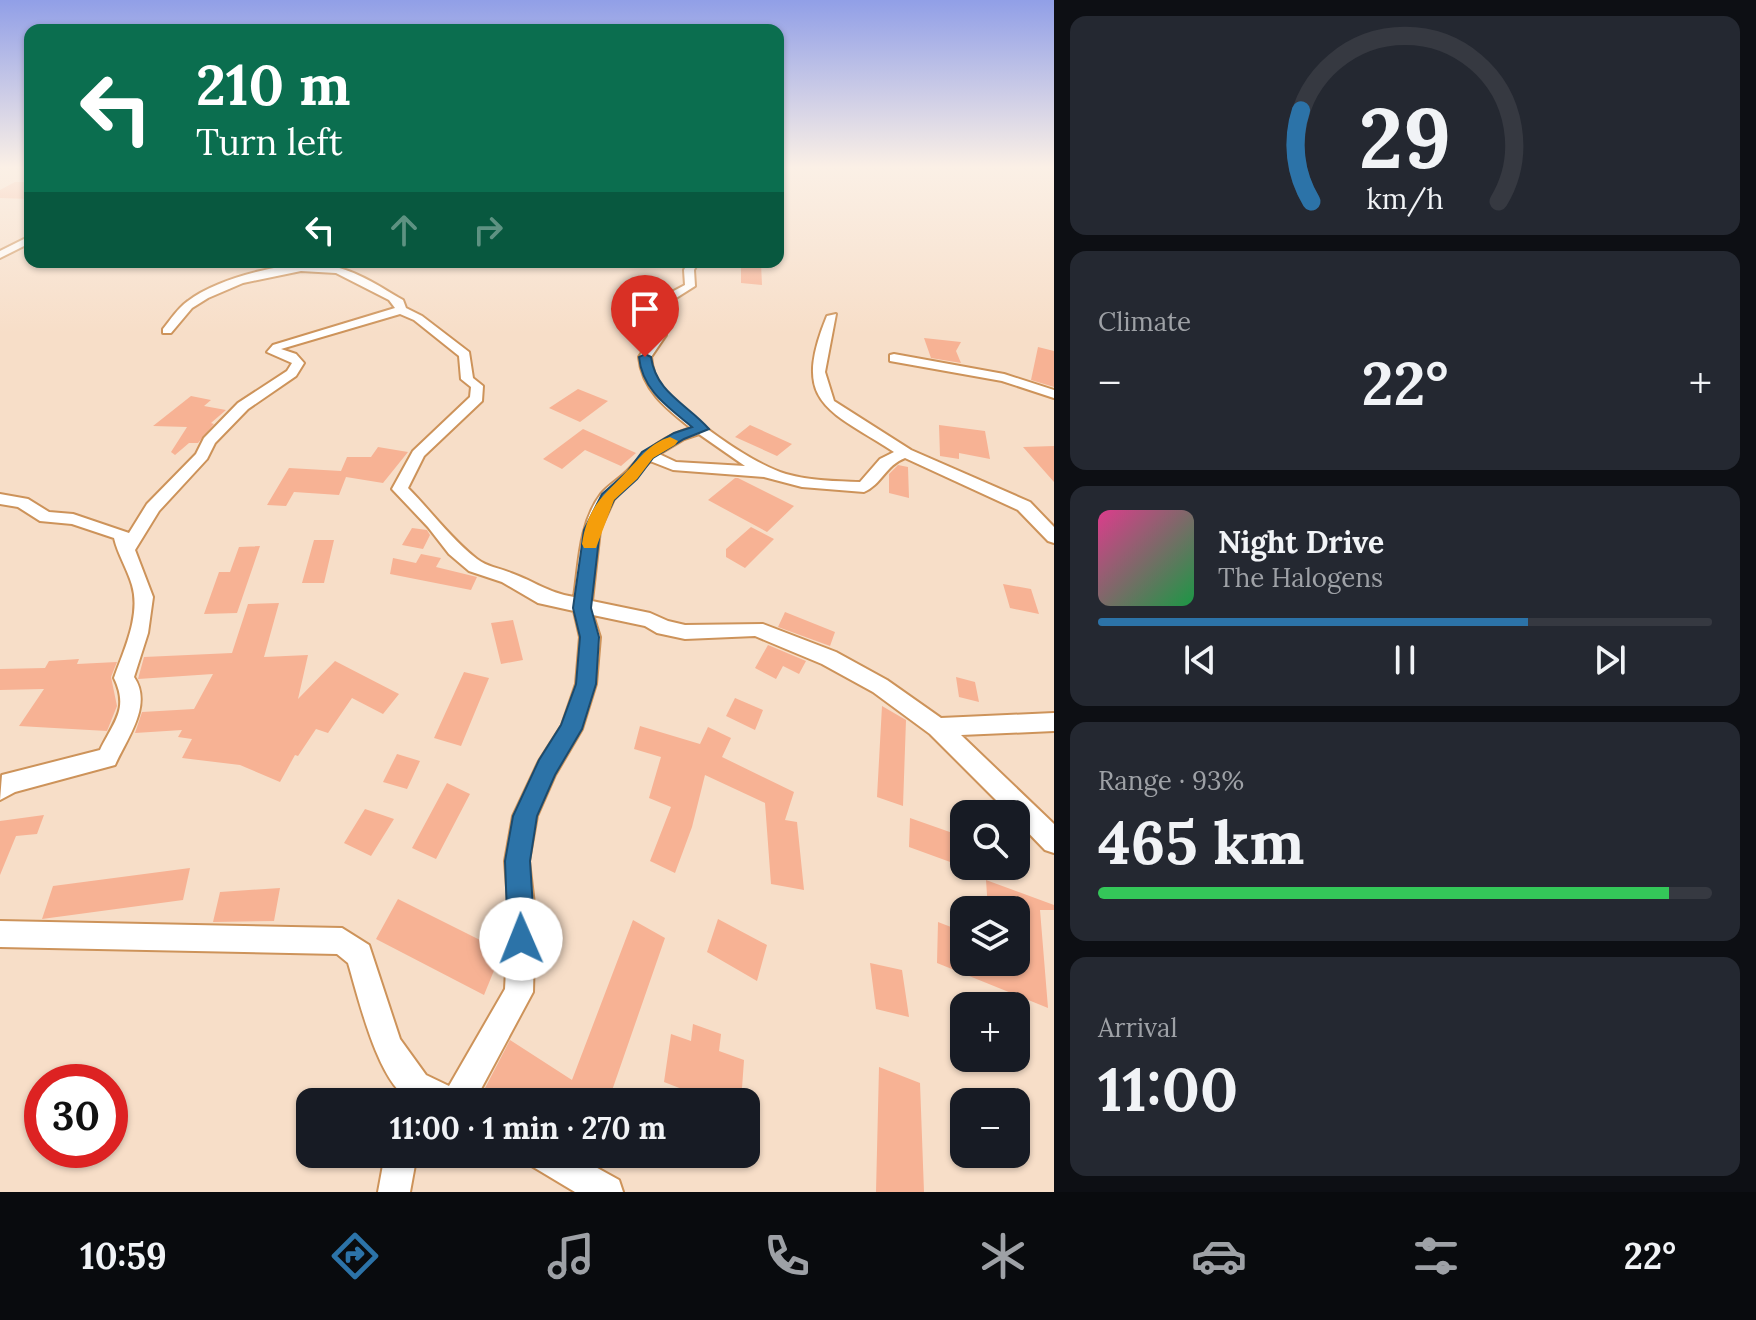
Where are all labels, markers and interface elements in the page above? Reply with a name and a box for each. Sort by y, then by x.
text: 210 m [196,49,350,120]
icon: left [64,56,168,160]
text: 29 [1359,83,1451,190]
text: Turn left [196,119,343,165]
text: km/h [1366,180,1444,217]
icon: left [298,208,342,252]
icon: ahead [382,208,426,252]
icon: right [466,208,510,252]
pin [611,275,679,357]
icon: arrive [623,287,667,331]
text: Climate [1098,305,1191,338]
text: 22° [1362,345,1448,421]
text: − [1098,355,1121,411]
text: + [1689,355,1712,411]
text: Night Drive [1218,523,1384,561]
text: The Halogens [1218,561,1383,594]
icon: previous [1178,638,1222,682]
icon: pause [1383,638,1427,682]
icon: next [1588,638,1632,682]
text: Range · 93% [1098,764,1244,797]
map controls [950,800,1030,1168]
button: search [950,800,1030,880]
text: 465 km [1098,804,1304,880]
button: layers [950,896,1030,976]
position arrow [479,897,563,981]
button: + [950,992,1030,1072]
text: Arrival [1098,1011,1177,1044]
text: 11:00 [1098,1051,1238,1127]
speed limit sign: 30 [24,1064,128,1168]
button: − [950,1088,1030,1168]
text: 11:00 · 1 min · 270 m [390,1109,666,1147]
icon: directions [327,1228,383,1284]
icon: music [543,1228,599,1284]
icon: phone [759,1228,815,1284]
icon: climate [975,1228,1031,1284]
icon: car [1191,1228,1247,1284]
icon: filters [1408,1228,1464,1284]
text: 10:59 [80,1233,167,1279]
text: 22° [1624,1233,1676,1279]

